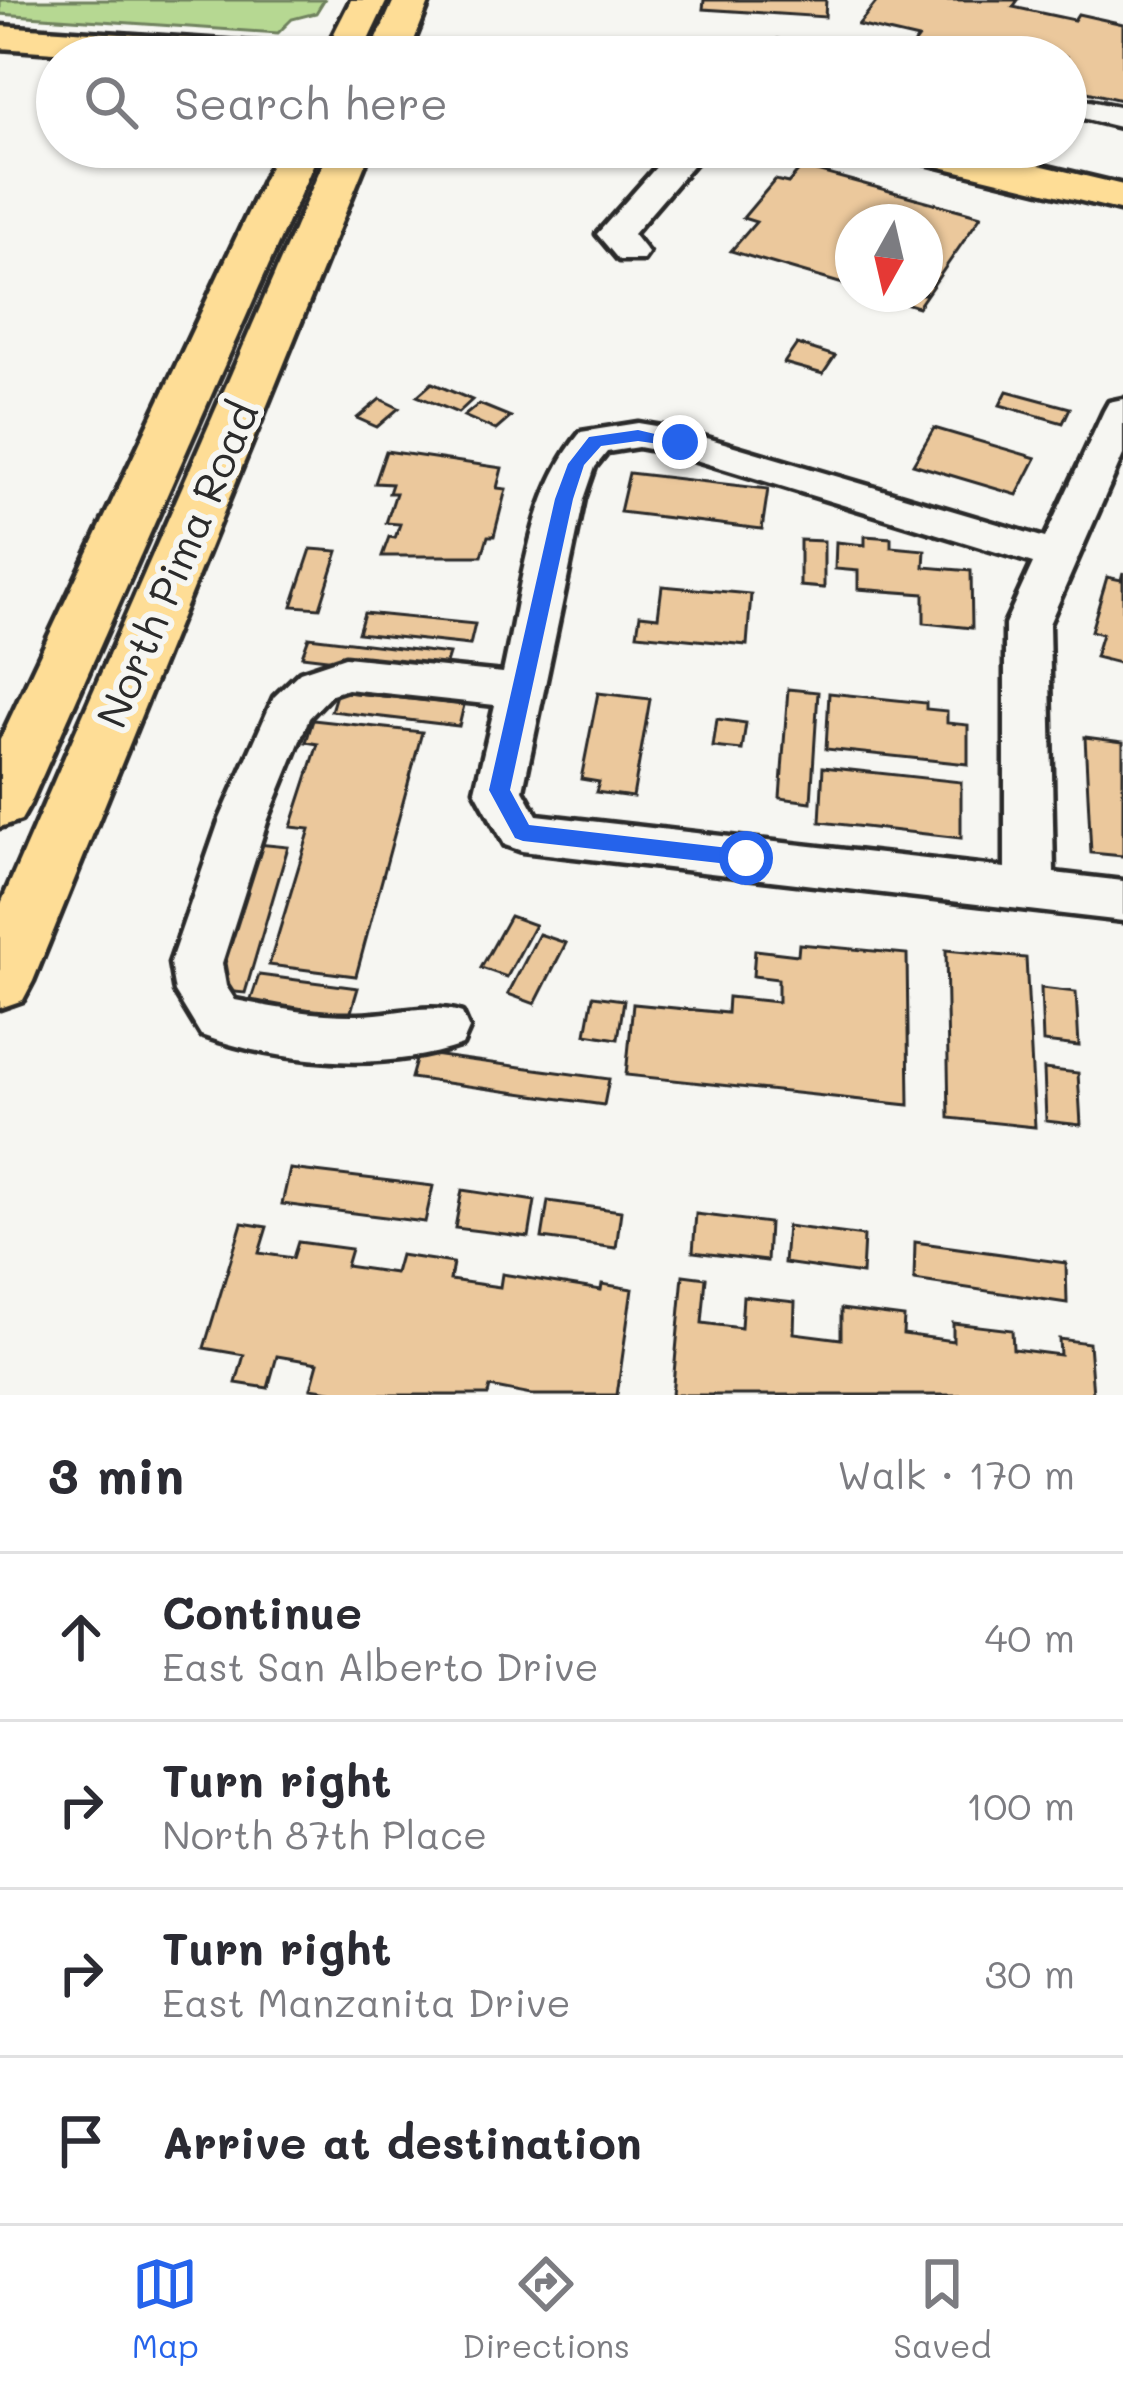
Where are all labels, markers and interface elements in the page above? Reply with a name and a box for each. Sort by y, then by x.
search box [36,36,1087,168]
icon: search [78,69,144,135]
text: Search here [174,73,448,131]
north arrow [835,204,943,312]
street label: North Pima Road [83,393,269,735]
route end [653,415,707,469]
route start [719,831,773,885]
text: 3 min [48,1440,184,1507]
text: Walk · 170 m [837,1448,1075,1499]
text: Continue [162,1582,362,1640]
icon: ahead [48,1604,114,1670]
text: 40 m [984,1611,1075,1662]
text: East San Alberto Drive [162,1640,599,1691]
text: Turn right [162,1750,391,1808]
icon: right [48,1772,114,1838]
text: 100 m [966,1779,1075,1830]
text: North 87th Place [162,1808,487,1859]
text: Turn right [162,1918,391,1976]
icon: right [48,1940,114,2006]
text: 30 m [985,1947,1075,1998]
text: East Manzanita Drive [162,1976,571,2027]
icon: arrive [48,2108,114,2174]
text: Arrive at destination [162,2112,642,2170]
tab: Map [132,2251,199,2366]
tab: Directions [462,2251,630,2366]
tab: Saved [893,2251,991,2366]

